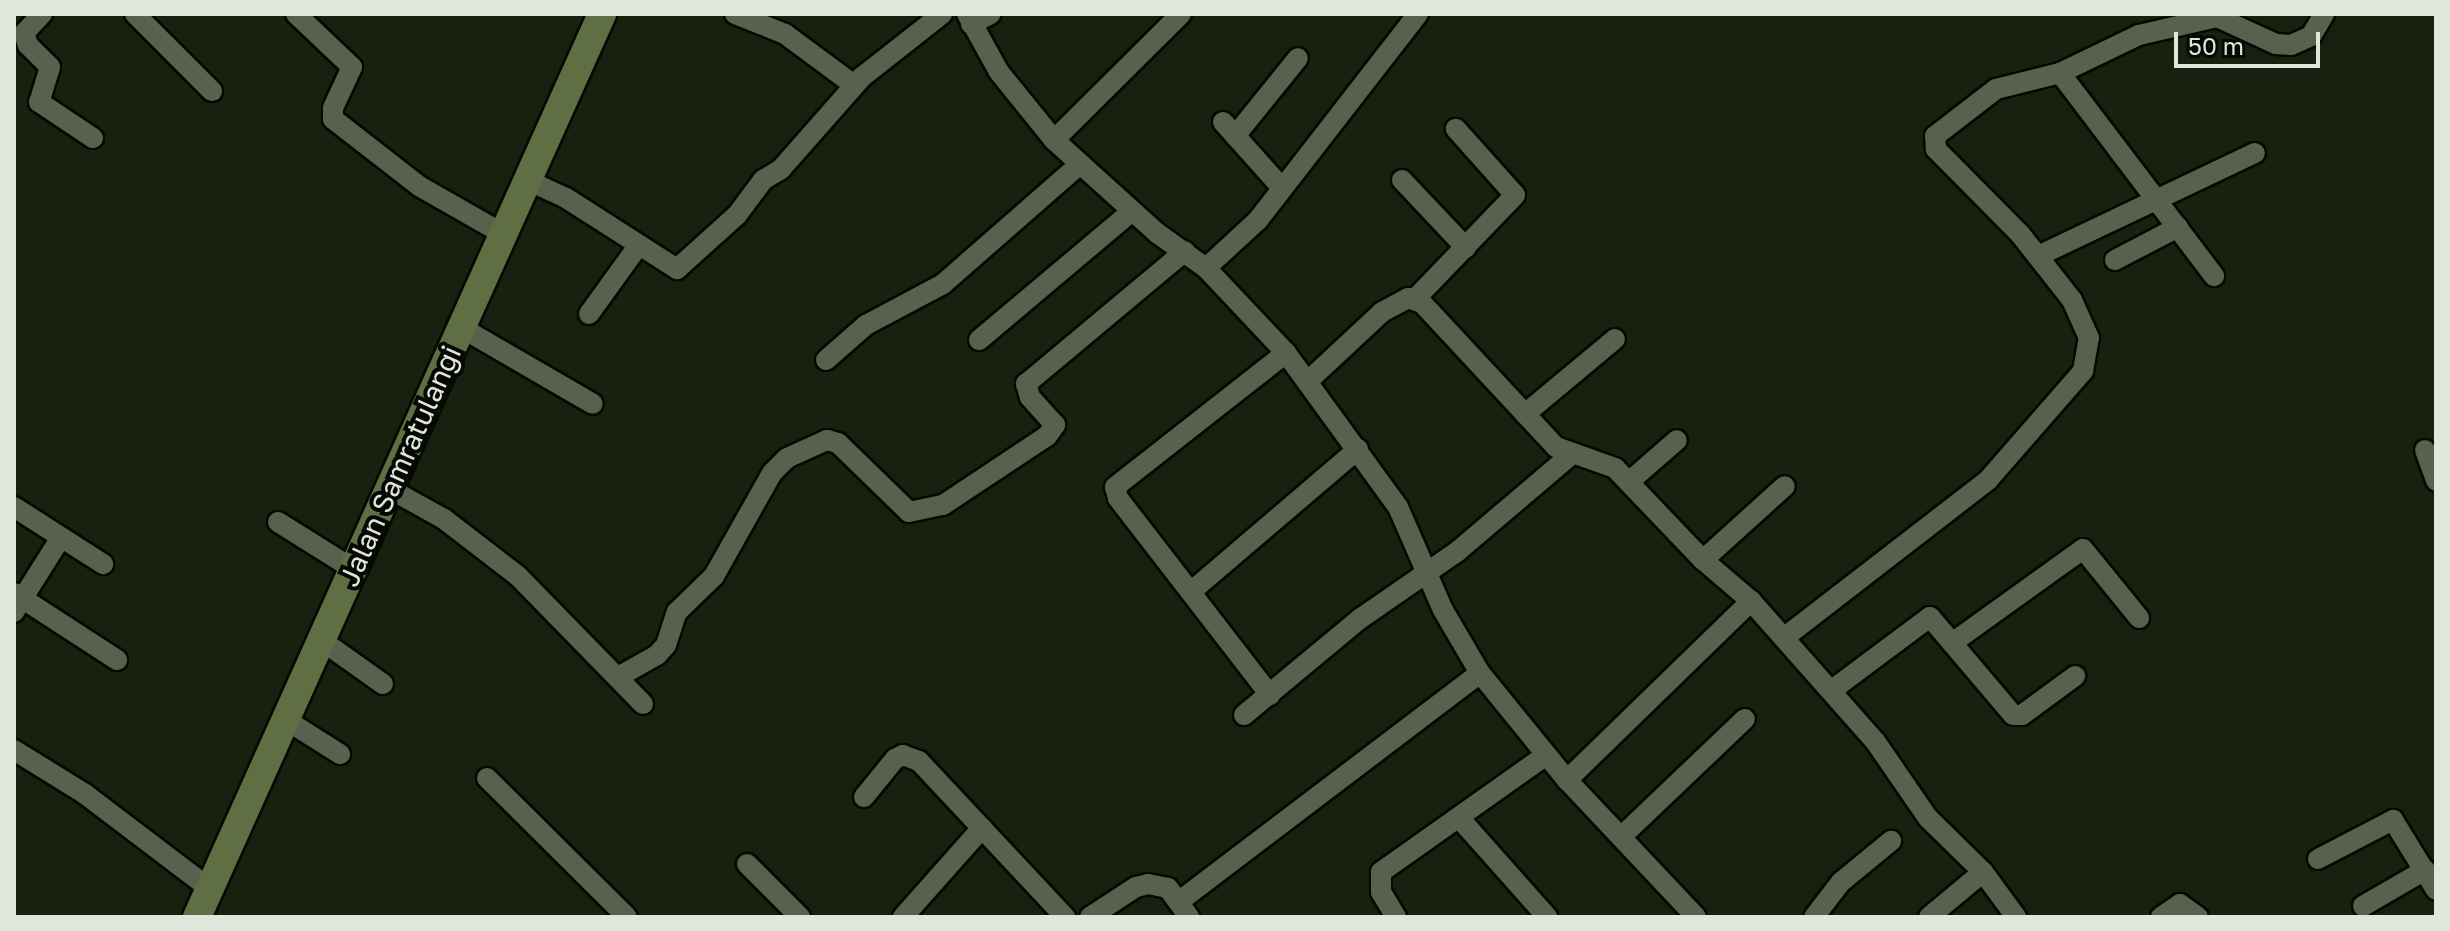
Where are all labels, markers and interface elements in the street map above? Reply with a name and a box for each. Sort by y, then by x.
scale bar [2178,16,2324,66]
text: 50 m [2188,31,2244,60]
street label: Jalan Samratulangi [332,340,468,592]

